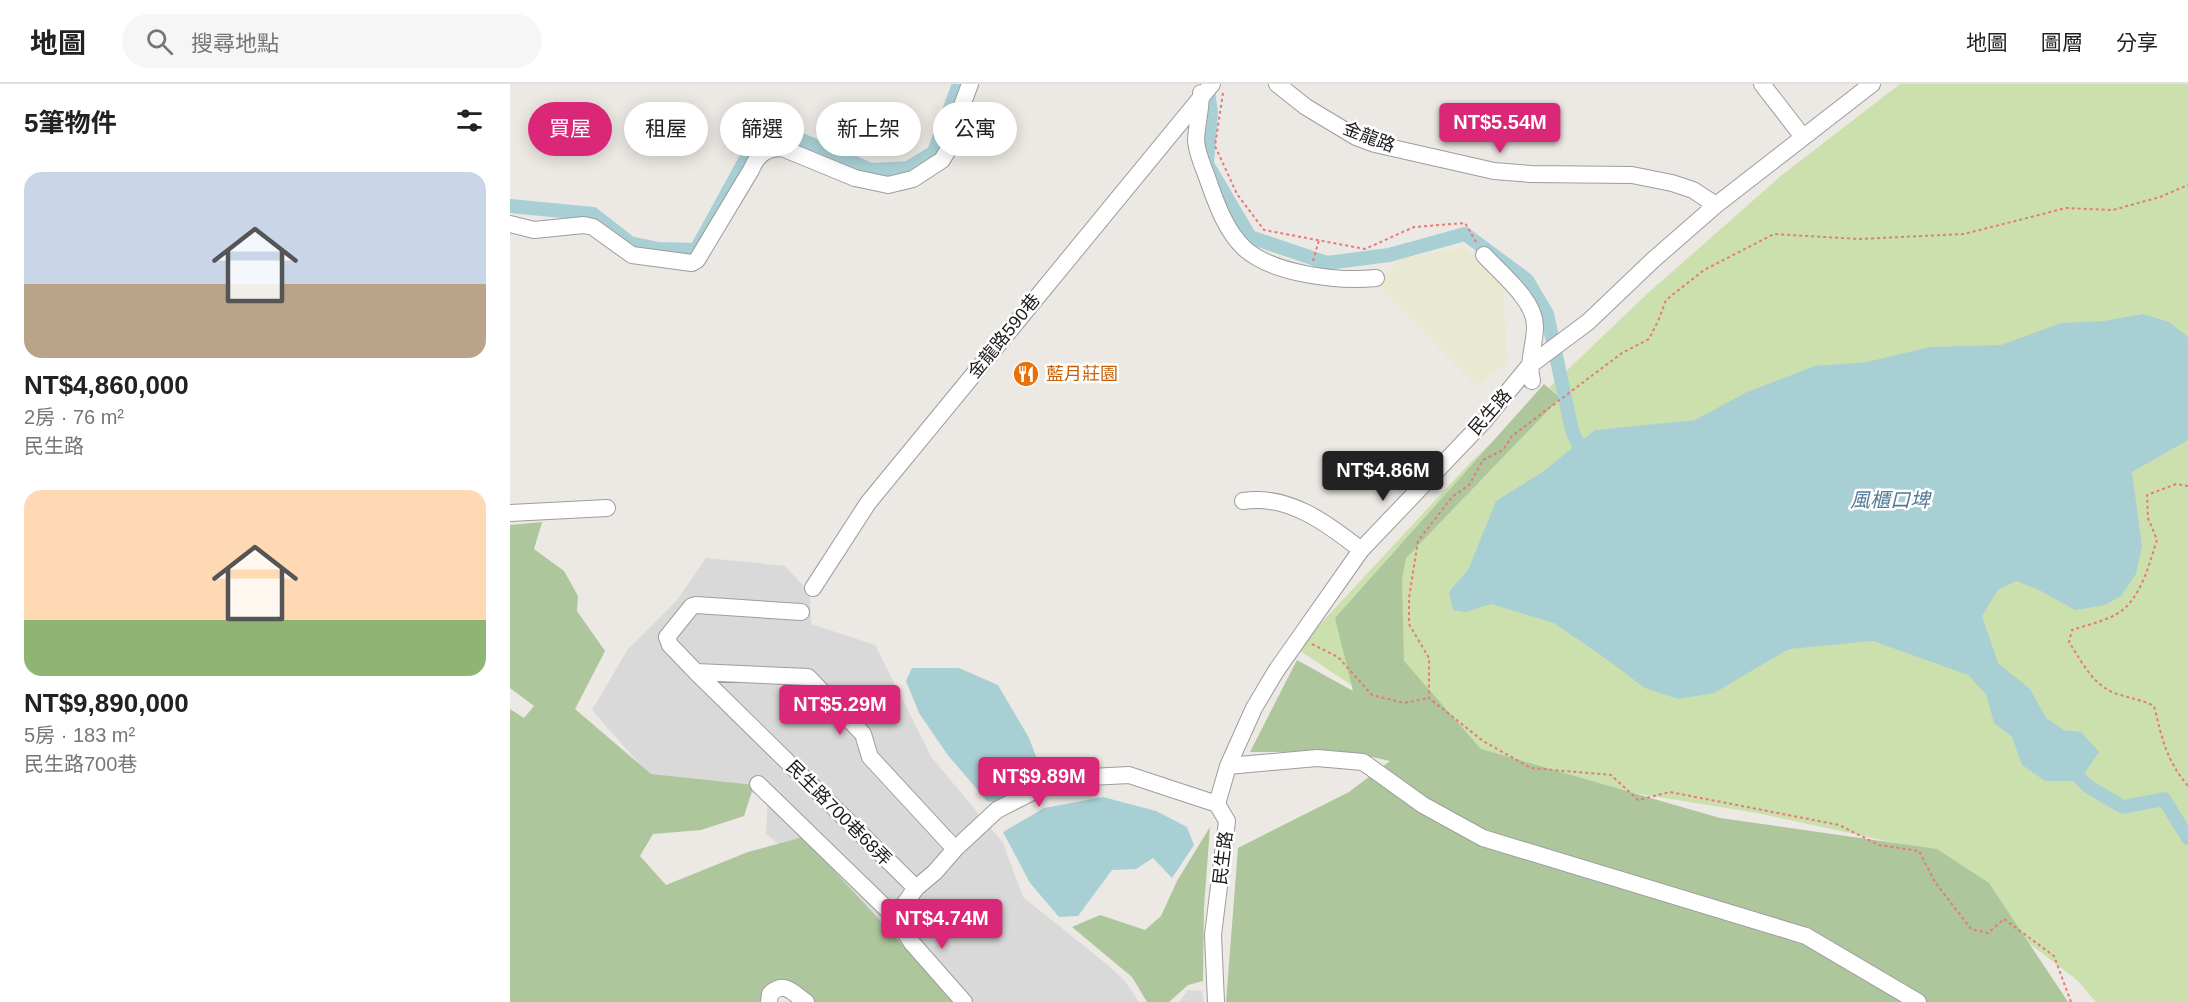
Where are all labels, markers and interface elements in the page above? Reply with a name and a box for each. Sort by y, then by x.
search box [122,14,542,68]
icon: search [143,25,176,58]
text: 地圖 [30,28,86,59]
text: 搜尋地點 [191,31,279,56]
text: 地圖 [1966,31,2008,54]
text: 圖層 [2041,31,2083,54]
text: 分享 [2116,31,2158,54]
chip: 買屋 [528,102,612,156]
chip: 租屋 [624,102,708,156]
chip: 篩選 [720,102,804,156]
chip: 新上架 [816,102,921,156]
chip: 公寓 [933,102,1017,156]
pin: NT$5.54M [1438,103,1562,154]
icon: filters [453,104,486,137]
text: 5筆物件 [24,108,116,138]
text: NT$5.54M [1453,111,1547,133]
street label: 金龍路 [1340,118,1398,156]
icon: home [201,211,309,319]
street label: 金龍路590巷 [964,290,1044,382]
restaurant icon: 藍月莊園 [1011,359,1041,389]
place label: 藍月莊園 [1046,364,1118,384]
text: NT$4,860,000 [24,370,189,400]
street label: 民生路 [1465,385,1515,439]
text: 2房 · 76 m² [24,406,124,428]
text: 民生路 [24,435,84,457]
pin: NT$4.86M [1321,451,1445,502]
text: NT$4.86M [1336,459,1430,481]
water label: 風櫃口埤 [1850,489,1932,511]
icon: home [201,529,309,637]
pin: NT$5.29M [778,685,902,736]
text: NT$9,890,000 [24,688,189,718]
text: NT$5.29M [793,693,887,715]
text: 5房 · 183 m² [24,724,135,746]
text: 民生路700巷 [24,753,137,775]
street label: 民生路700巷68弄 [782,756,896,870]
pin: NT$9.89M [977,757,1101,808]
text: NT$9.89M [992,765,1086,787]
street label: 民生路 [1210,830,1236,886]
pin: NT$4.74M [880,899,1004,950]
text: NT$4.74M [895,907,989,929]

